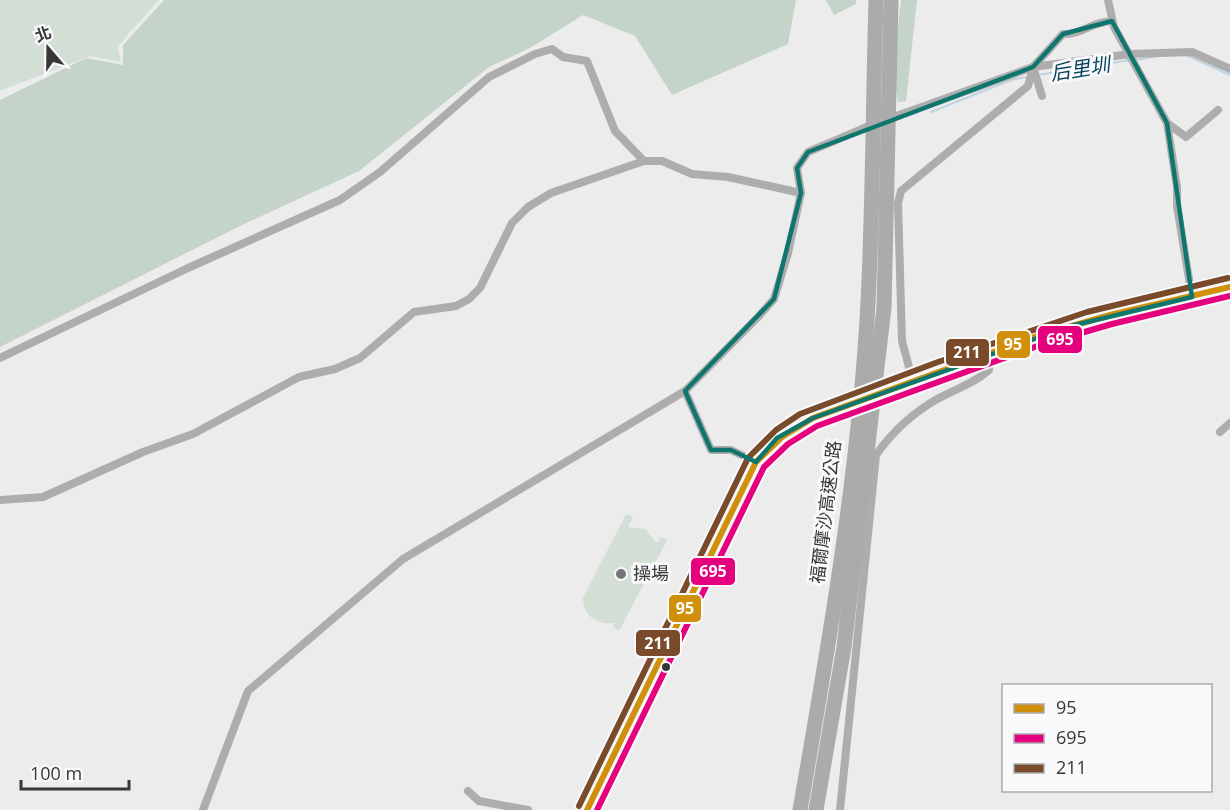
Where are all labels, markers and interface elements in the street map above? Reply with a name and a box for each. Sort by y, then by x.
north arrow [18,18,78,78]
text: 北 [32,21,54,47]
water label: 后里圳 [1048,50,1115,87]
line badge: 695 [1037,325,1083,354]
text: 695 [1046,328,1074,350]
line badge: 95 [996,330,1031,359]
text: 95 [1004,333,1022,355]
line badge: 211 [945,338,990,367]
text: 211 [953,341,981,363]
street label: 福爾摩沙高速公路 [804,439,846,585]
line badge: 695 [690,557,736,586]
text: 695 [699,560,727,582]
place label: 操場 [633,561,669,585]
marker: 操場 [614,567,628,581]
line badge: 95 [668,594,702,623]
text: 95 [676,597,694,619]
line badge: 211 [635,629,681,657]
text: 211 [644,632,672,654]
unlabelled marker [660,661,672,673]
legend [1002,684,1212,792]
text: 95 [1056,695,1077,719]
text: 695 [1056,725,1087,749]
scale bar [21,753,129,791]
text: 211 [1056,755,1087,779]
text: 100 m [30,761,82,785]

